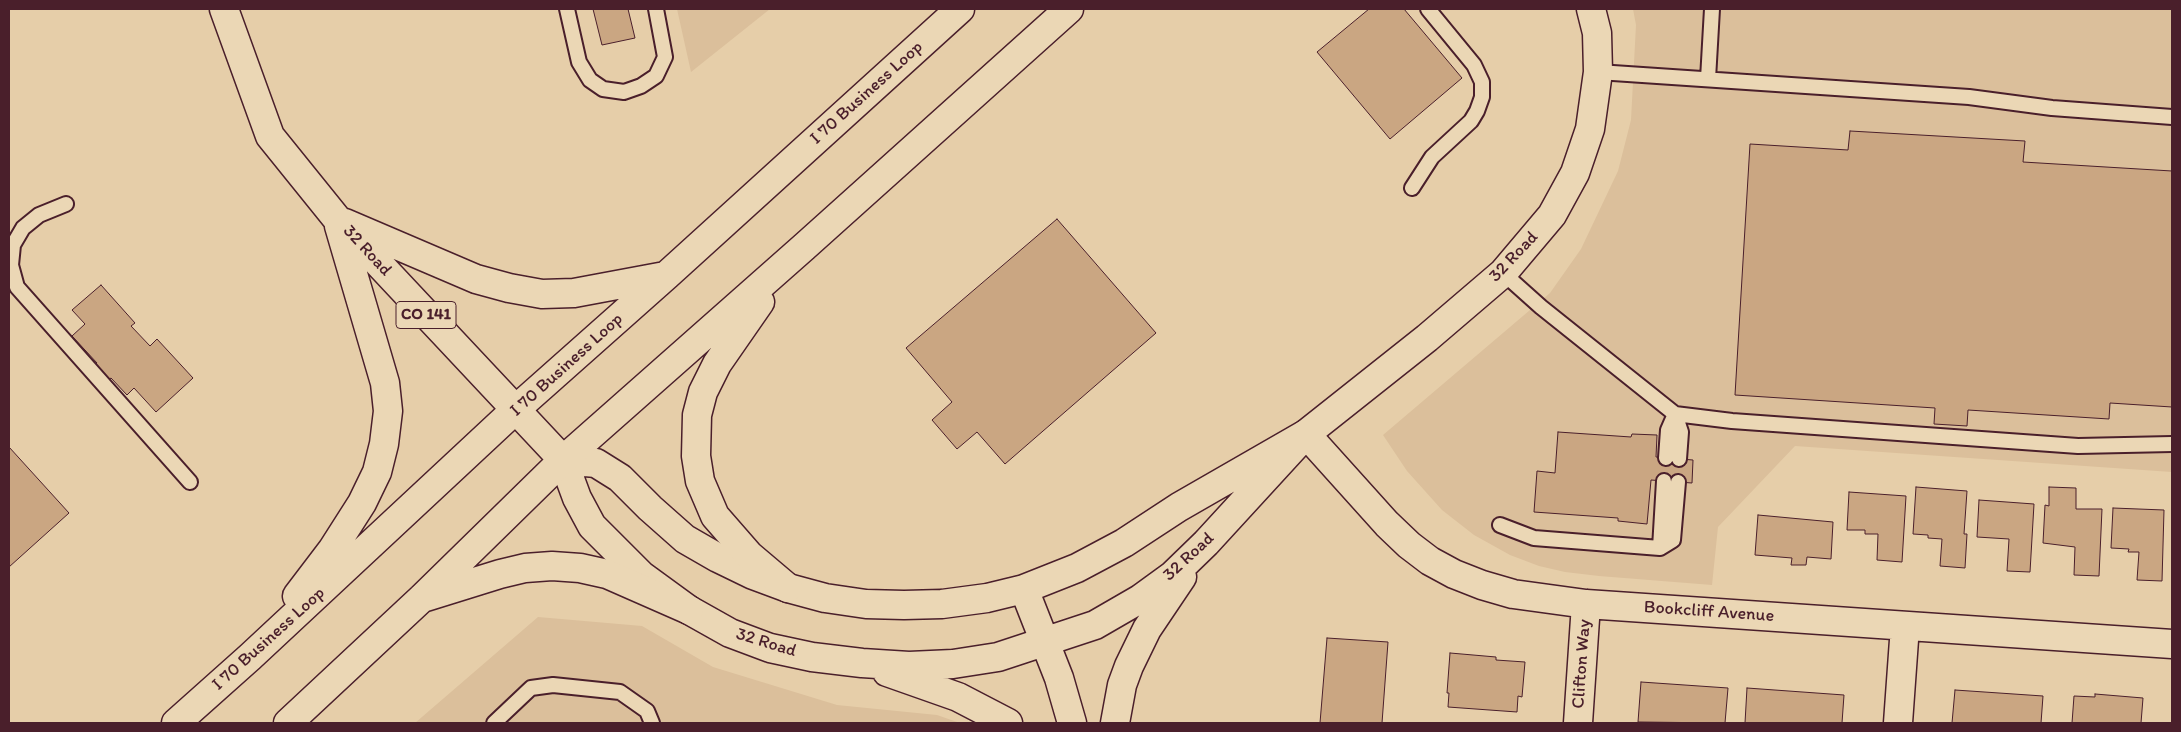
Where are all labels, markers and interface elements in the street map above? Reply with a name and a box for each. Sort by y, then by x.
street label: I 70 Business Loop [806,37,928,149]
street label: 32 Road [338,221,396,281]
street label: 32 Road [1485,227,1543,287]
road number: CO 141 [396,302,456,328]
street label: I 70 Business Loop [506,309,628,421]
street label: 32 Road [1159,528,1219,586]
street label: I 70 Business Loop [208,583,330,695]
street label: Bookcliff Avenue [1643,597,1775,627]
street label: Clifton Way [1568,619,1596,709]
street label: 32 Road [733,624,799,662]

